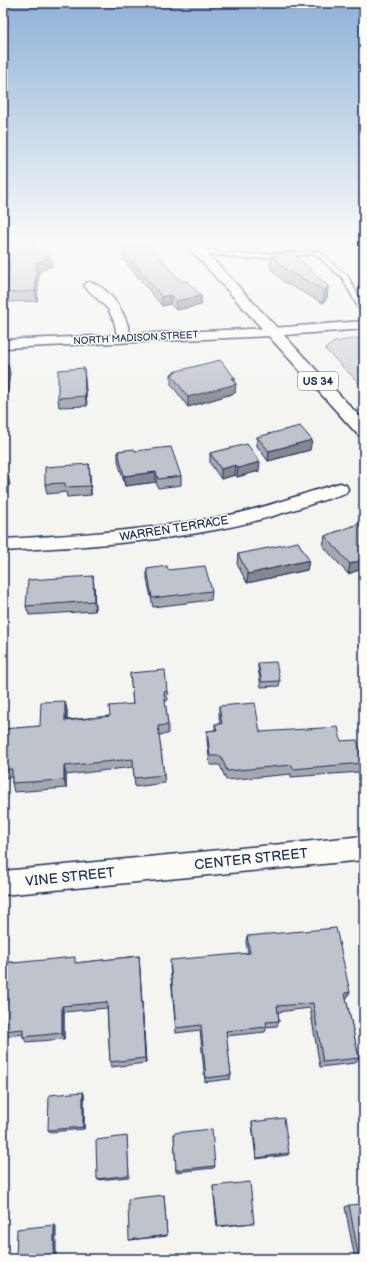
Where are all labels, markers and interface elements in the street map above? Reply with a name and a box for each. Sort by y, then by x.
street label: NORTH MADISON STREET [73,329,199,347]
road number: US 34 [298,372,338,390]
street label: WARREN TERRACE [119,513,230,545]
street label: CENTER STREET [193,845,309,873]
street label: VINE STREET [25,864,116,890]

